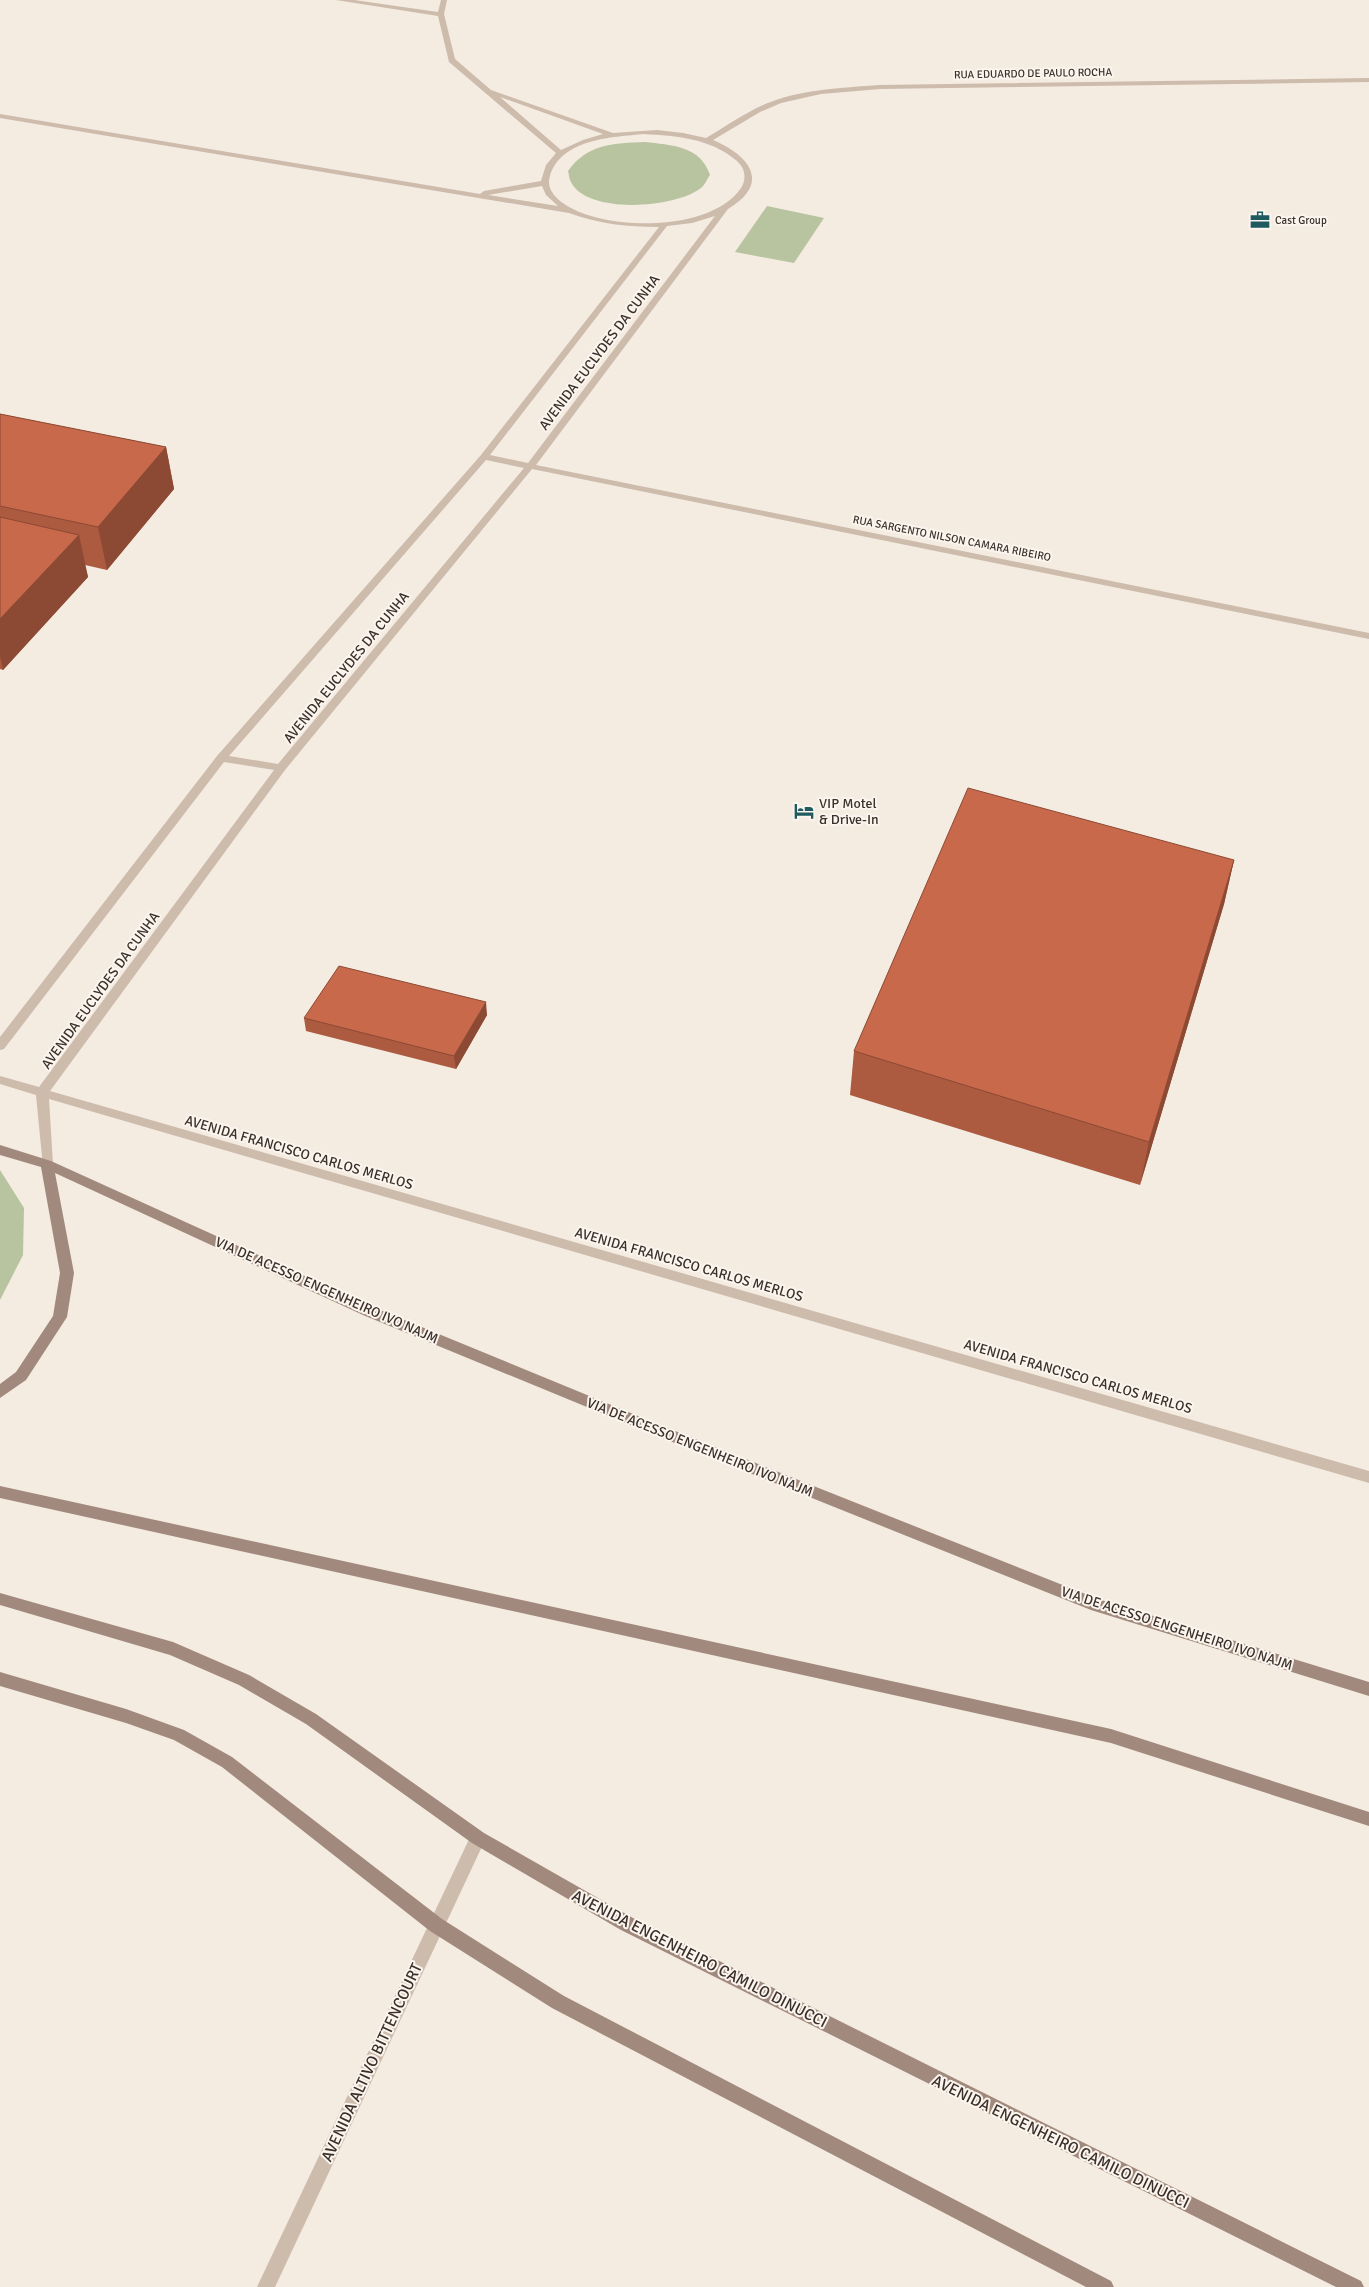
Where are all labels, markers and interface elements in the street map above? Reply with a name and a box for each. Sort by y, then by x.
street label: RUA EDUARDO DE PAULO ROCHA [954,66,1112,81]
office icon: Cast Group [1249,209,1271,231]
place label: Cast Group [1275,214,1327,227]
street label: AVENIDA EUCLYDES DA CUNHA [535,271,664,433]
street label: RUA SARGENTO NILSON CAMARA RIBEIRO [852,513,1052,564]
street label: AVENIDA EUCLYDES DA CUNHA [280,588,413,747]
place label: VIP Motel & Drive-In [819,795,879,828]
hotel icon: VIP Motel & Drive-In [793,800,815,822]
street label: AVENIDA EUCLYDES DA CUNHA [38,908,163,1072]
street label: AVENIDA FRANCISCO CARLOS MERLOS [183,1112,415,1193]
street label: AVENIDA FRANCISCO CARLOS MERLOS [573,1224,805,1305]
street label: VIA DE ACESSO ENGENHEIRO IVO NAJM [213,1233,441,1348]
street label: AVENIDA FRANCISCO CARLOS MERLOS [962,1336,1194,1417]
street label: VIA DE ACESSO ENGENHEIRO IVO NAJM [584,1394,815,1501]
street label: VIA DE ACESSO ENGENHEIRO IVO NAJM [1059,1583,1295,1674]
street label: AVENIDA ENGENHEIRO CAMILO DINUCCI [569,1886,831,2032]
street label: AVENIDA ALTIVO BITTENCOURT [317,1960,427,2165]
street label: AVENIDA ENGENHEIRO CAMILO DINUCCI [929,2071,1192,2213]

